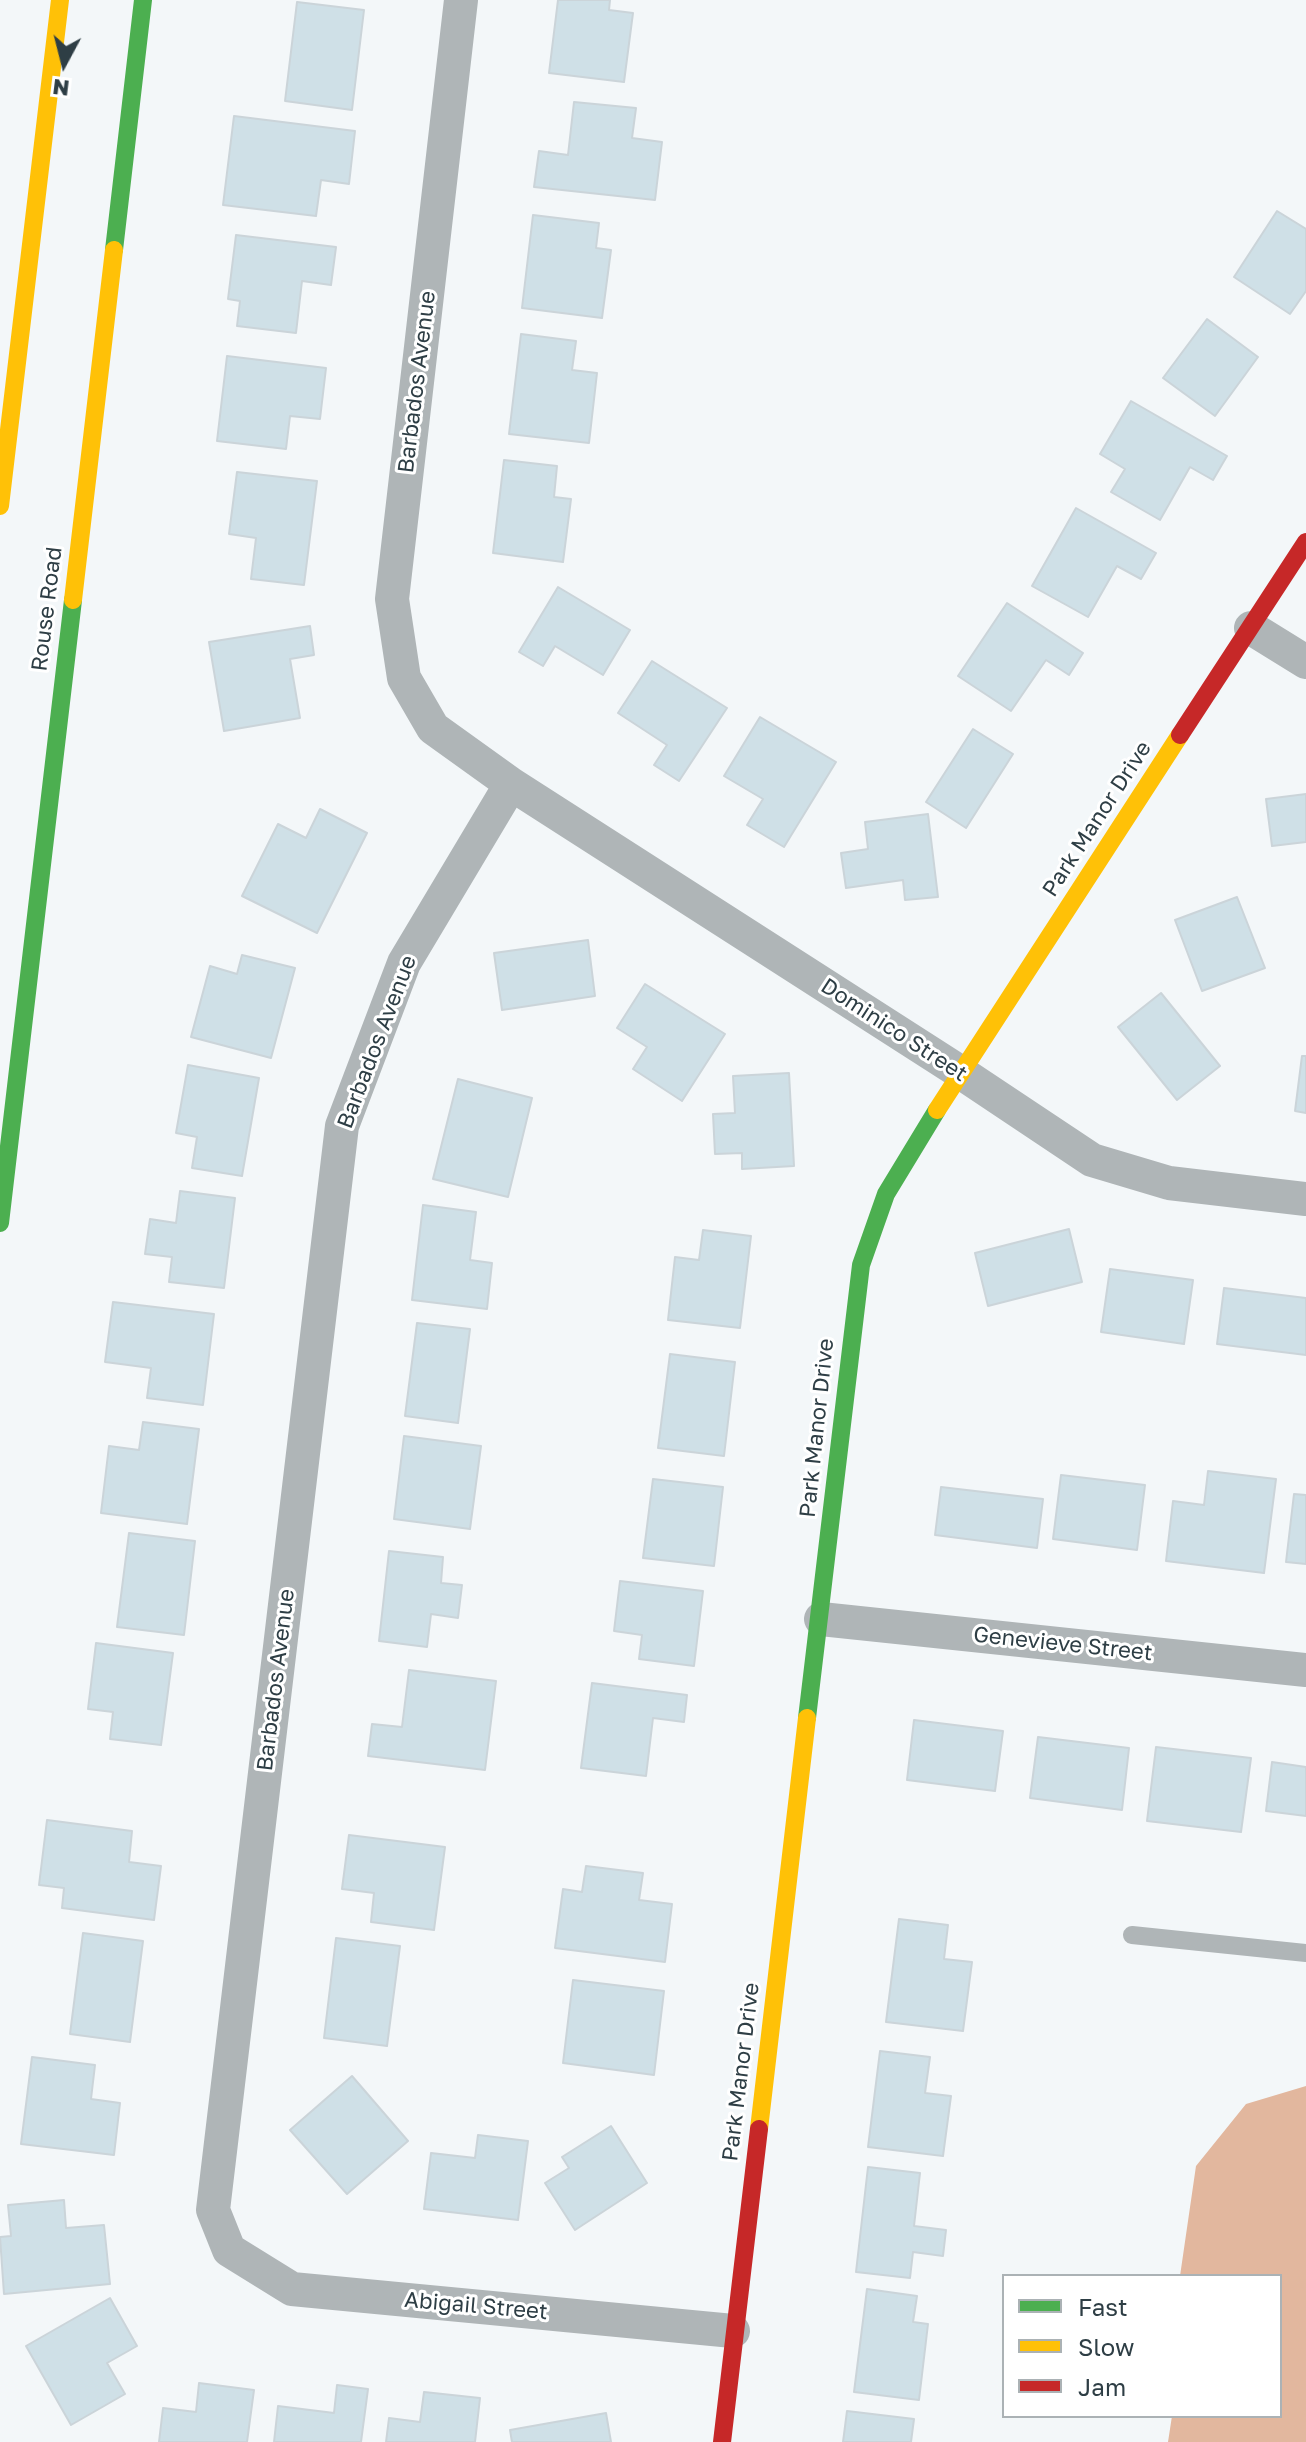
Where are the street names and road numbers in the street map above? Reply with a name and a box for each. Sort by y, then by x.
street label: Barbados Avenue [393,289,441,475]
street label: Rouse Road [26,545,68,673]
street label: Park Manor Drive [1037,736,1157,902]
street label: Barbados Avenue [332,952,422,1132]
street label: Dominico Street [816,973,972,1087]
street label: Park Manor Drive [794,1337,840,1519]
street label: Barbados Avenue [252,1587,300,1773]
street label: Genevieve Street [972,1621,1154,1667]
street label: Park Manor Drive [717,1981,765,2163]
street label: Abigail Street [403,2287,549,2325]

